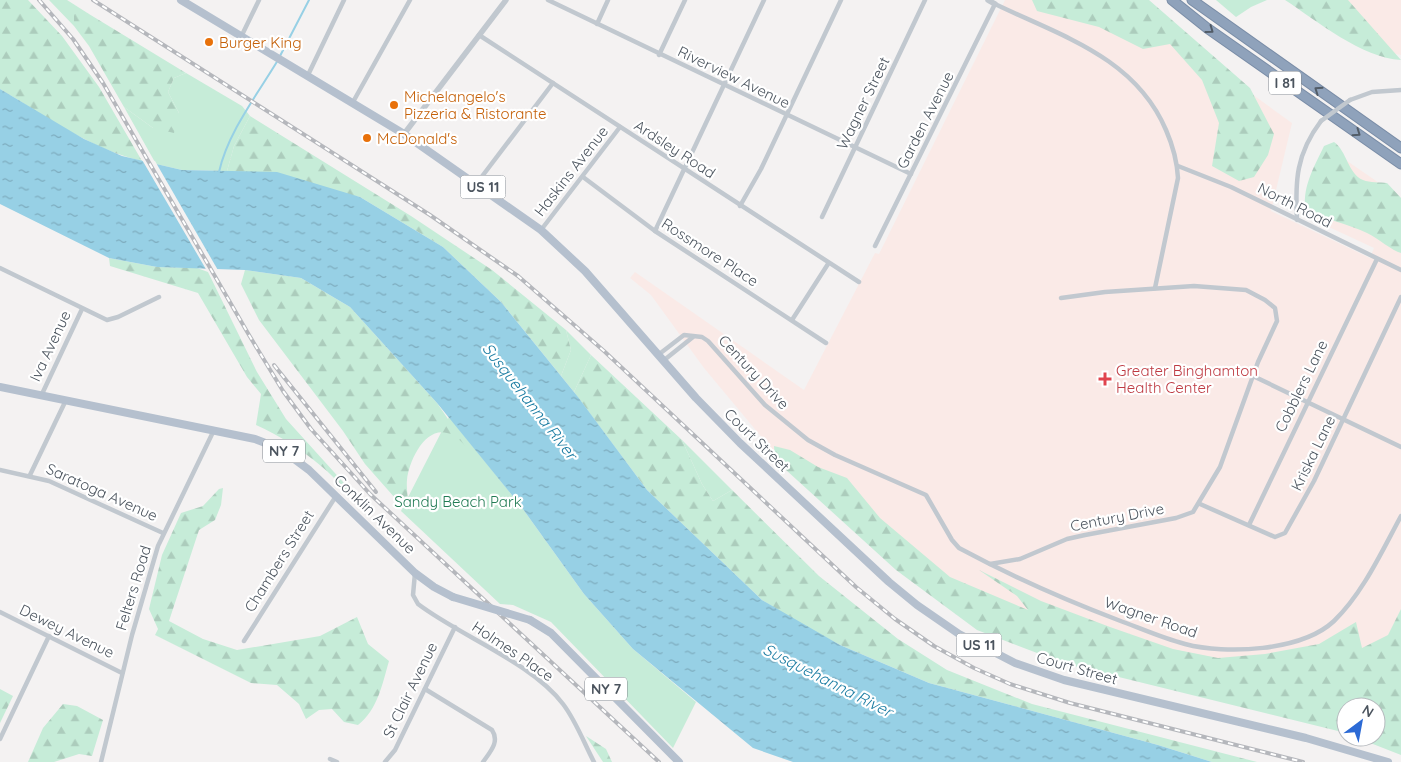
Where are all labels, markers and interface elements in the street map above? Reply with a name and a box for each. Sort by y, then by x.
one-way arrow [1204,24,1214,33]
place label: Burger King [219,33,302,52]
marker: Burger King [203,36,215,48]
street label: Riverview Avenue [675,42,793,112]
street label: Wagner Street [832,54,894,152]
street label: Garden Avenue [892,68,958,172]
road number: I 81 [1269,72,1301,95]
place label: Michelangelo's Pizzeria & Ristorante [404,87,547,123]
one-way arrow [1314,87,1324,96]
marker: Michelangelo's Pizzeria & Ristorante [388,99,400,111]
street label: Ardsley Road [631,116,719,182]
street label: Haskins Avenue [530,122,612,220]
one-way arrow [1352,127,1361,136]
place label: McDonald's [377,129,457,148]
marker: McDonald's [361,132,373,144]
road number: US 11 [460,176,506,198]
street label: North Road [1255,178,1335,232]
street label: Rossmore Place [658,214,762,290]
street label: Iva Avenue [25,307,75,385]
street label: Century Drive [715,331,793,413]
street label: Cobblers Lane [1271,337,1331,435]
water label: Susquehanna River [478,339,583,465]
place label: Greater Binghamton Health Center [1116,361,1258,397]
marker: Greater Binghamton Health Center [1098,372,1112,386]
street label: Court Street [720,404,794,476]
street label: Kriska Lane [1287,412,1339,494]
road number: NY 7 [263,440,305,462]
street label: Saratoga Avenue [43,459,161,525]
street label: Conklin Avenue [330,470,420,558]
park label: Sandy Beach Park [394,492,522,511]
street label: Century Drive [1069,499,1165,535]
street label: Chambers Street [240,507,318,615]
street label: Felters Road [111,543,155,633]
street label: Wagner Road [1102,592,1200,642]
street label: Dewey Avenue [17,600,117,662]
street label: Holmes Place [469,617,557,685]
road number: US 11 [956,634,1002,656]
street label: St Clair Avenue [379,639,441,741]
water label: Susquehanna River [760,639,898,722]
street label: Court Street [1034,647,1120,689]
road number: NY 7 [585,678,627,701]
north arrow [1336,697,1386,747]
text: N [1359,701,1377,721]

